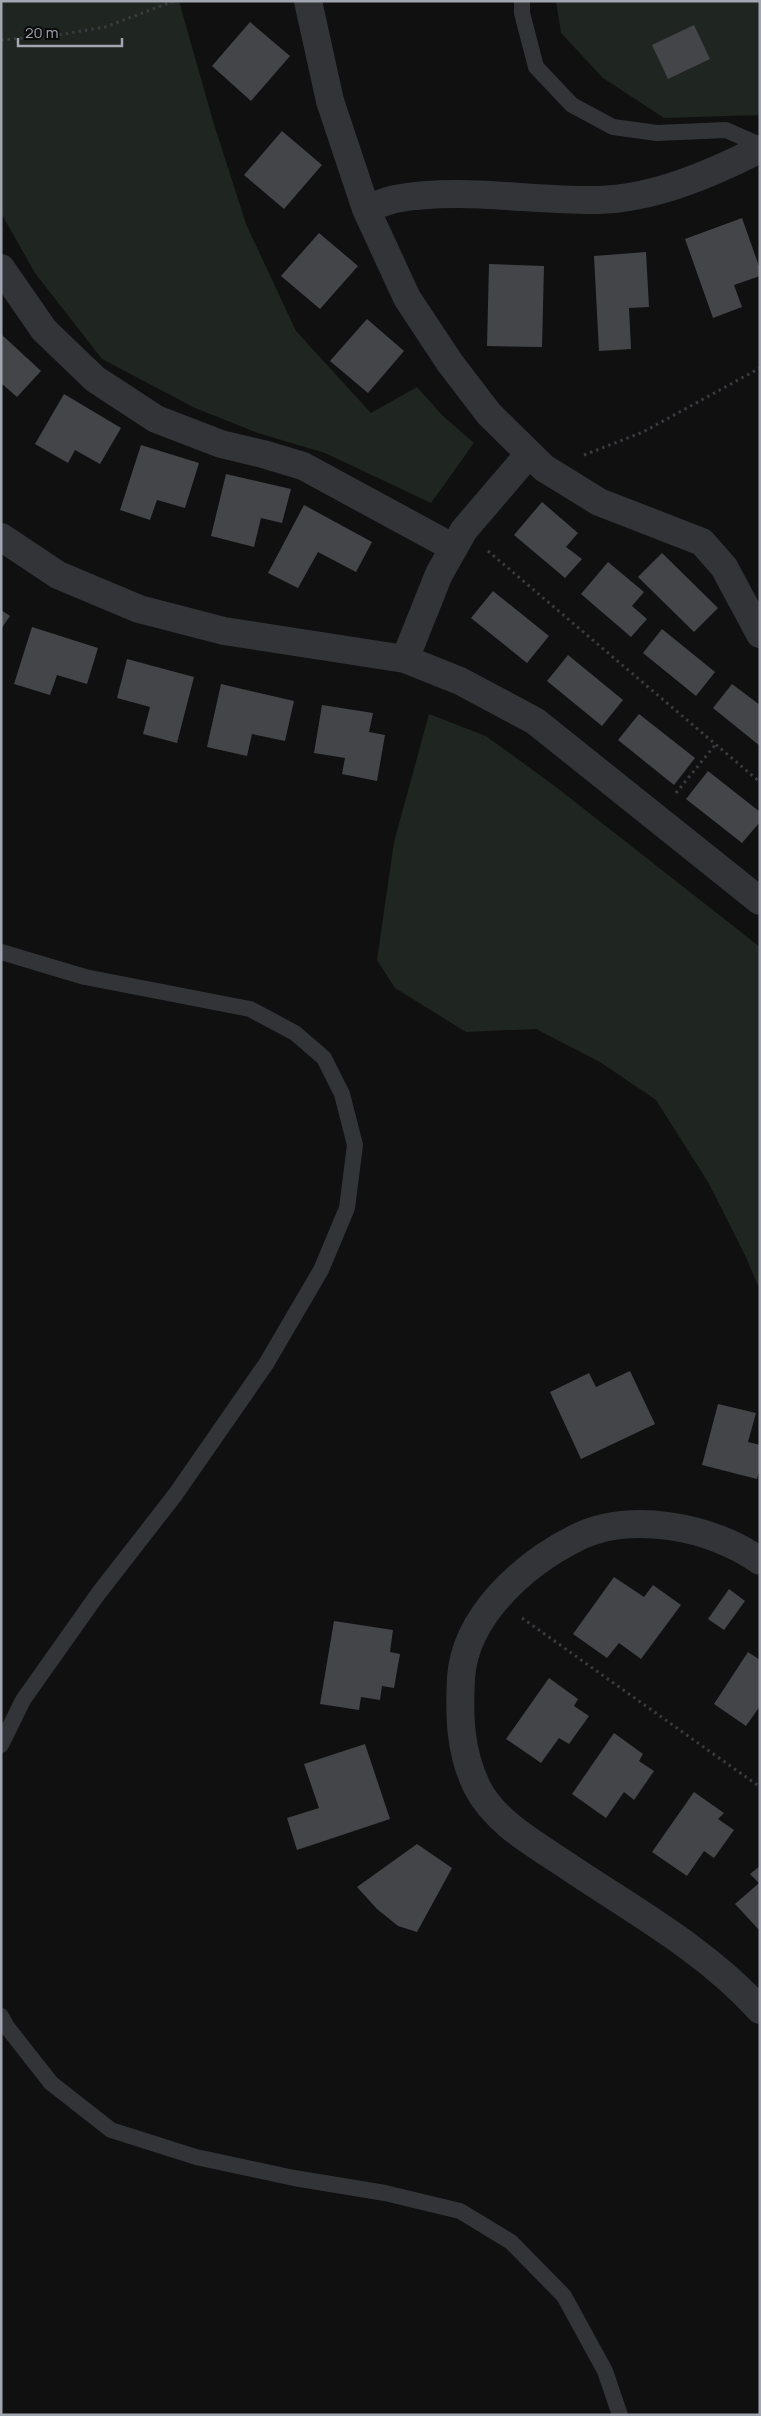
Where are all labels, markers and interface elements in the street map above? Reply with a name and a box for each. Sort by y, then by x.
scale bar [18,15,121,47]
text: 20 m [25,22,58,43]

